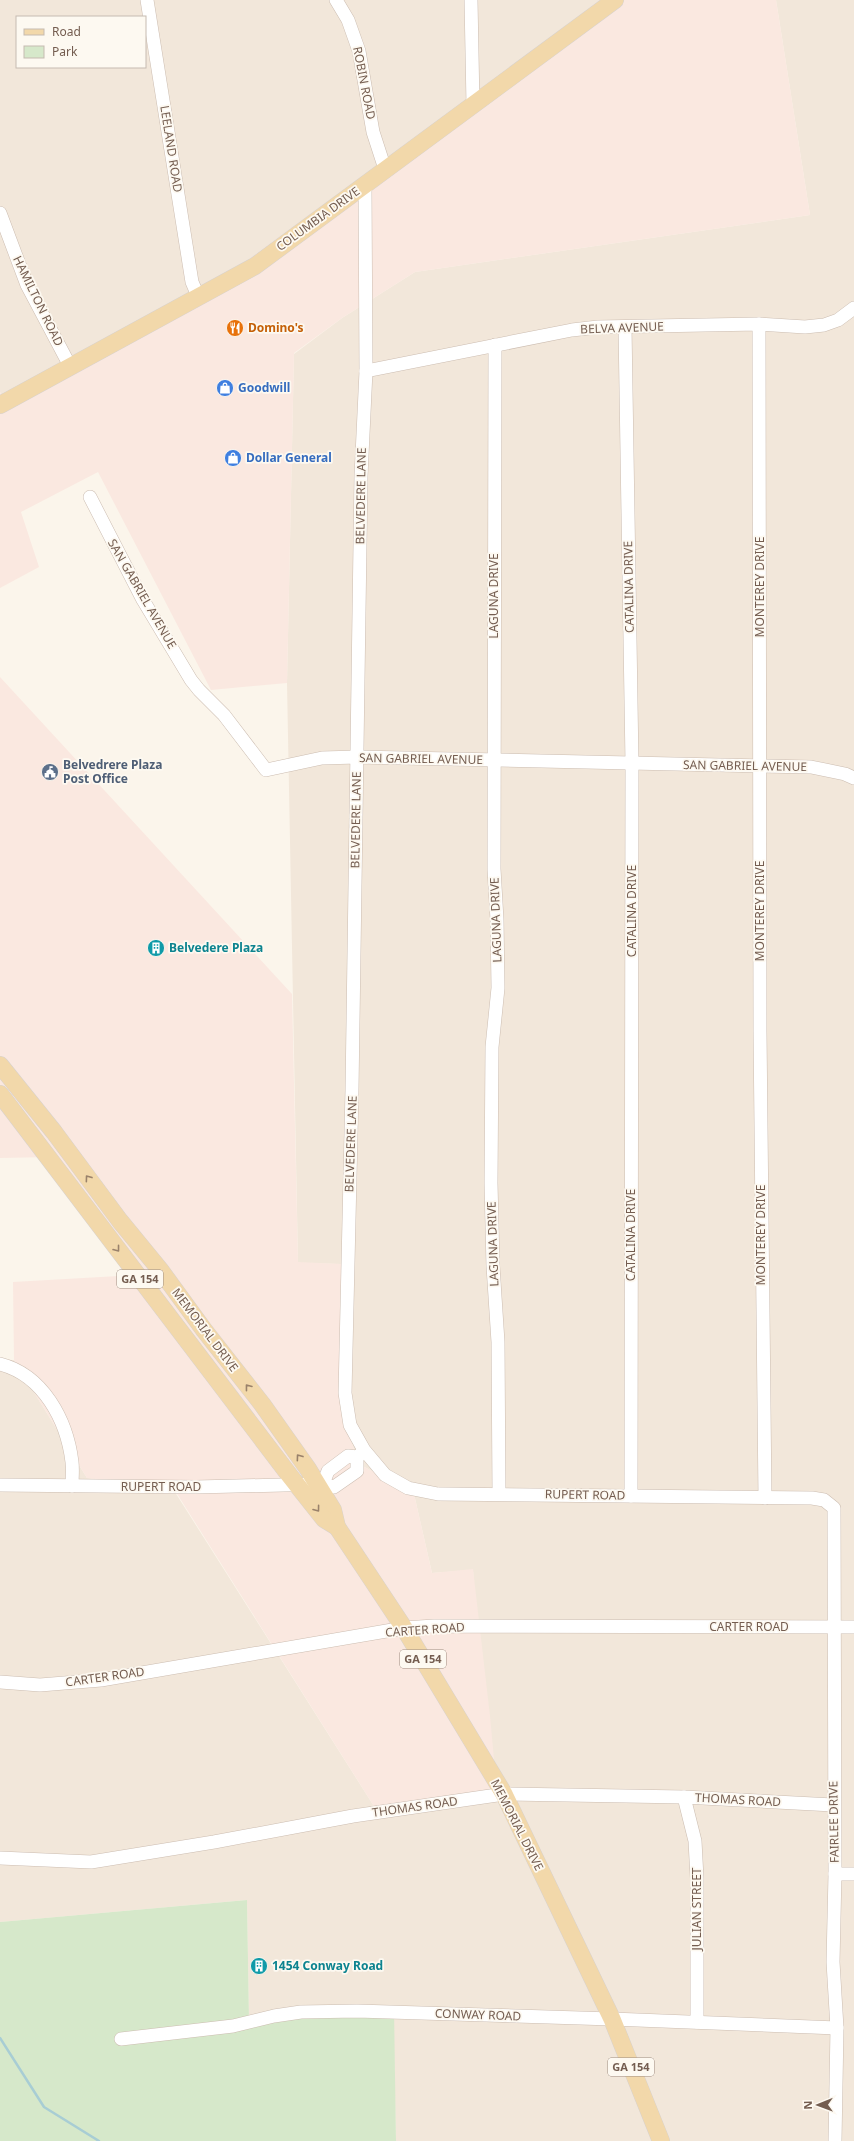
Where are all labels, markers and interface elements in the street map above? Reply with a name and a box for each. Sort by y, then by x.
legend [16,16,146,68]
text: Road [52,23,81,40]
text: Park [52,43,78,60]
street label: ROBIN ROAD [349,45,380,121]
street label: LEELAND ROAD [156,104,187,194]
street label: COLUMBIA DRIVE [273,183,363,255]
street label: HAMILTON ROAD [9,253,68,349]
restaurant icon: Domino's [225,318,245,338]
street label: BELVA AVENUE [580,318,664,337]
place label: Domino's [248,319,304,336]
shop icon: Goodwill [215,378,235,398]
place label: Goodwill [238,379,290,396]
street label: BELVEDERE LANE [351,447,370,545]
shop icon: Dollar General [223,448,243,468]
place label: Dollar General [246,449,332,466]
street label: SAN GABRIEL AVENUE [104,536,181,652]
street label: MONTEREY DRIVE [751,537,768,637]
street label: CATALINA DRIVE [619,541,638,633]
street label: LAGUNA DRIVE [485,553,502,639]
street label: SAN GABRIEL AVENUE [359,749,483,768]
place label: Belvedrere Plaza Post Office [63,756,162,787]
street label: SAN GABRIEL AVENUE [683,756,807,775]
public building icon: Belvedrere Plaza Post Office [40,762,60,782]
street label: BELVEDERE LANE [346,771,365,869]
street label: MONTEREY DRIVE [751,861,768,961]
street label: CATALINA DRIVE [623,865,640,957]
street label: LAGUNA DRIVE [486,877,505,963]
building icon: Belvedere Plaza [146,938,166,958]
place label: Belvedere Plaza [169,939,263,956]
street label: BELVEDERE LANE [340,1095,361,1193]
one-way arrow [86,1176,93,1183]
street label: MONTEREY DRIVE [752,1185,769,1285]
street label: CATALINA DRIVE [622,1189,639,1281]
street label: LAGUNA DRIVE [483,1201,502,1287]
one-way arrow [113,1245,120,1252]
road number: GA 154 [117,1270,163,1288]
street label: MEMORIAL DRIVE [168,1284,242,1375]
one-way arrow [246,1384,253,1391]
one-way arrow [297,1454,304,1461]
street label: RUPERT ROAD [121,1478,201,1495]
street label: RUPERT ROAD [545,1485,626,1504]
one-way arrow [312,1504,319,1511]
street label: CARTER ROAD [385,1618,466,1641]
street label: CARTER ROAD [709,1618,789,1635]
road number: GA 154 [400,1650,446,1668]
street label: CARTER ROAD [64,1663,146,1690]
street label: MEMORIAL DRIVE [487,1776,548,1873]
street label: FAIRLEE DRIVE [824,1781,843,1863]
street label: THOMAS ROAD [695,1789,782,1810]
street label: THOMAS ROAD [371,1792,459,1821]
street label: JULIAN STREET [688,1867,705,1952]
building icon: 1454 Conway Road [249,1956,269,1976]
place label: 1454 Conway Road [272,1957,383,1974]
street label: CONWAY ROAD [435,2004,522,2025]
road number: GA 154 [608,2058,654,2076]
north arrow [798,2085,838,2125]
text: N [800,2101,815,2110]

